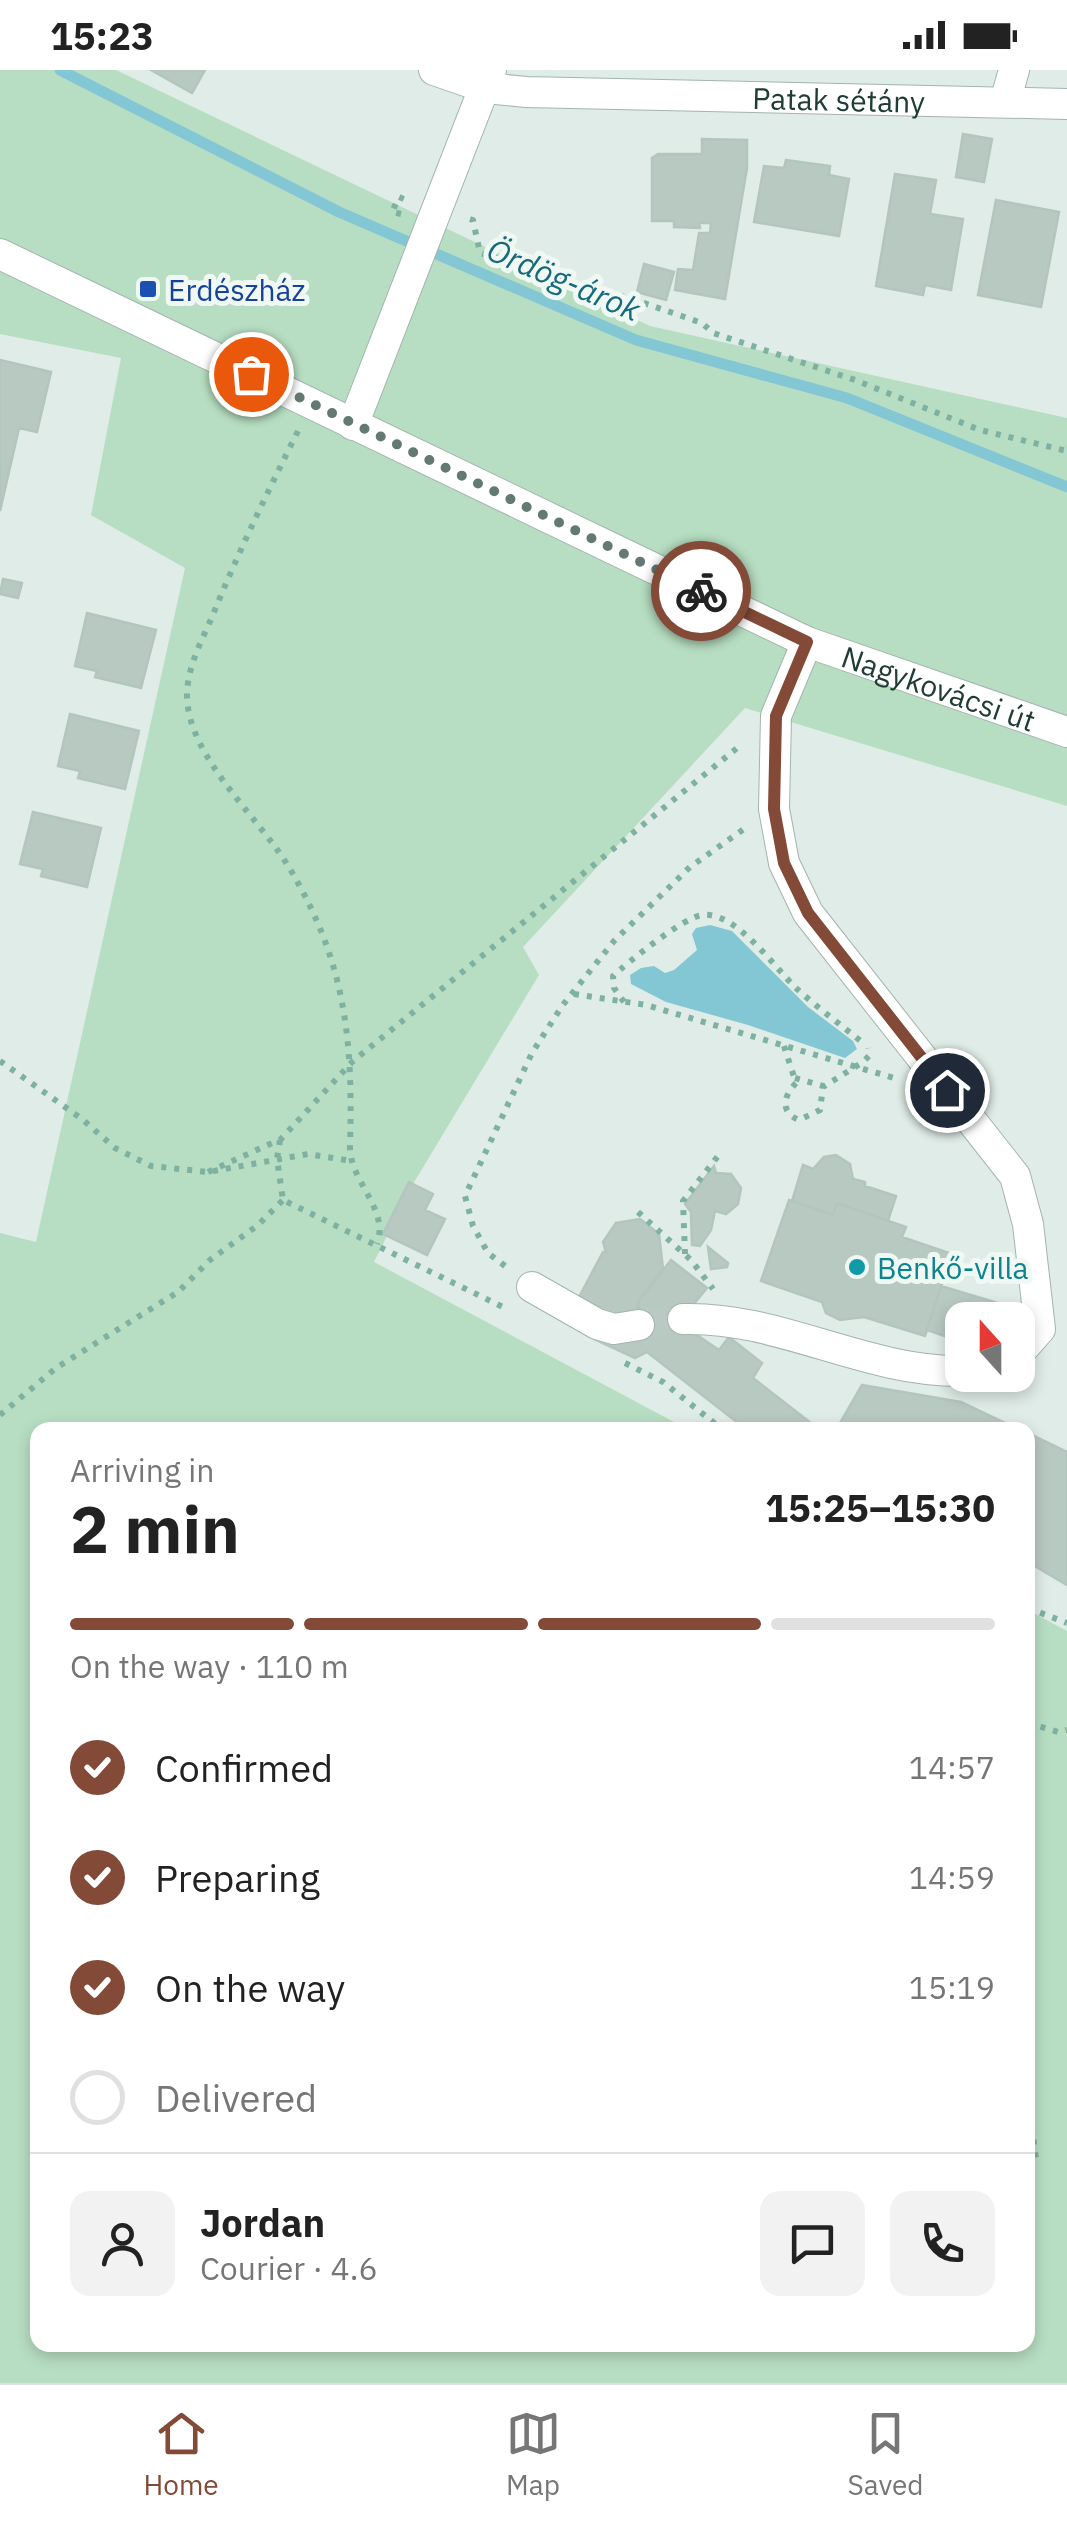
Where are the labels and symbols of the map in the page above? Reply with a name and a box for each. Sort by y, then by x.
street label: Patak sétány [752,78,926,120]
water label: Ördög-árok [481,228,648,331]
place label: Erdészház [168,270,305,309]
marker: Erdészház [137,278,159,300]
pin [209,332,294,417]
courier [651,541,751,641]
street label: Nagykovácsi út [837,636,1041,739]
pin [905,1048,990,1133]
place label: Benkő-villa [877,1248,1029,1287]
marker: Benkő-villa [846,1256,868,1278]
north arrow [945,1302,1035,1392]

